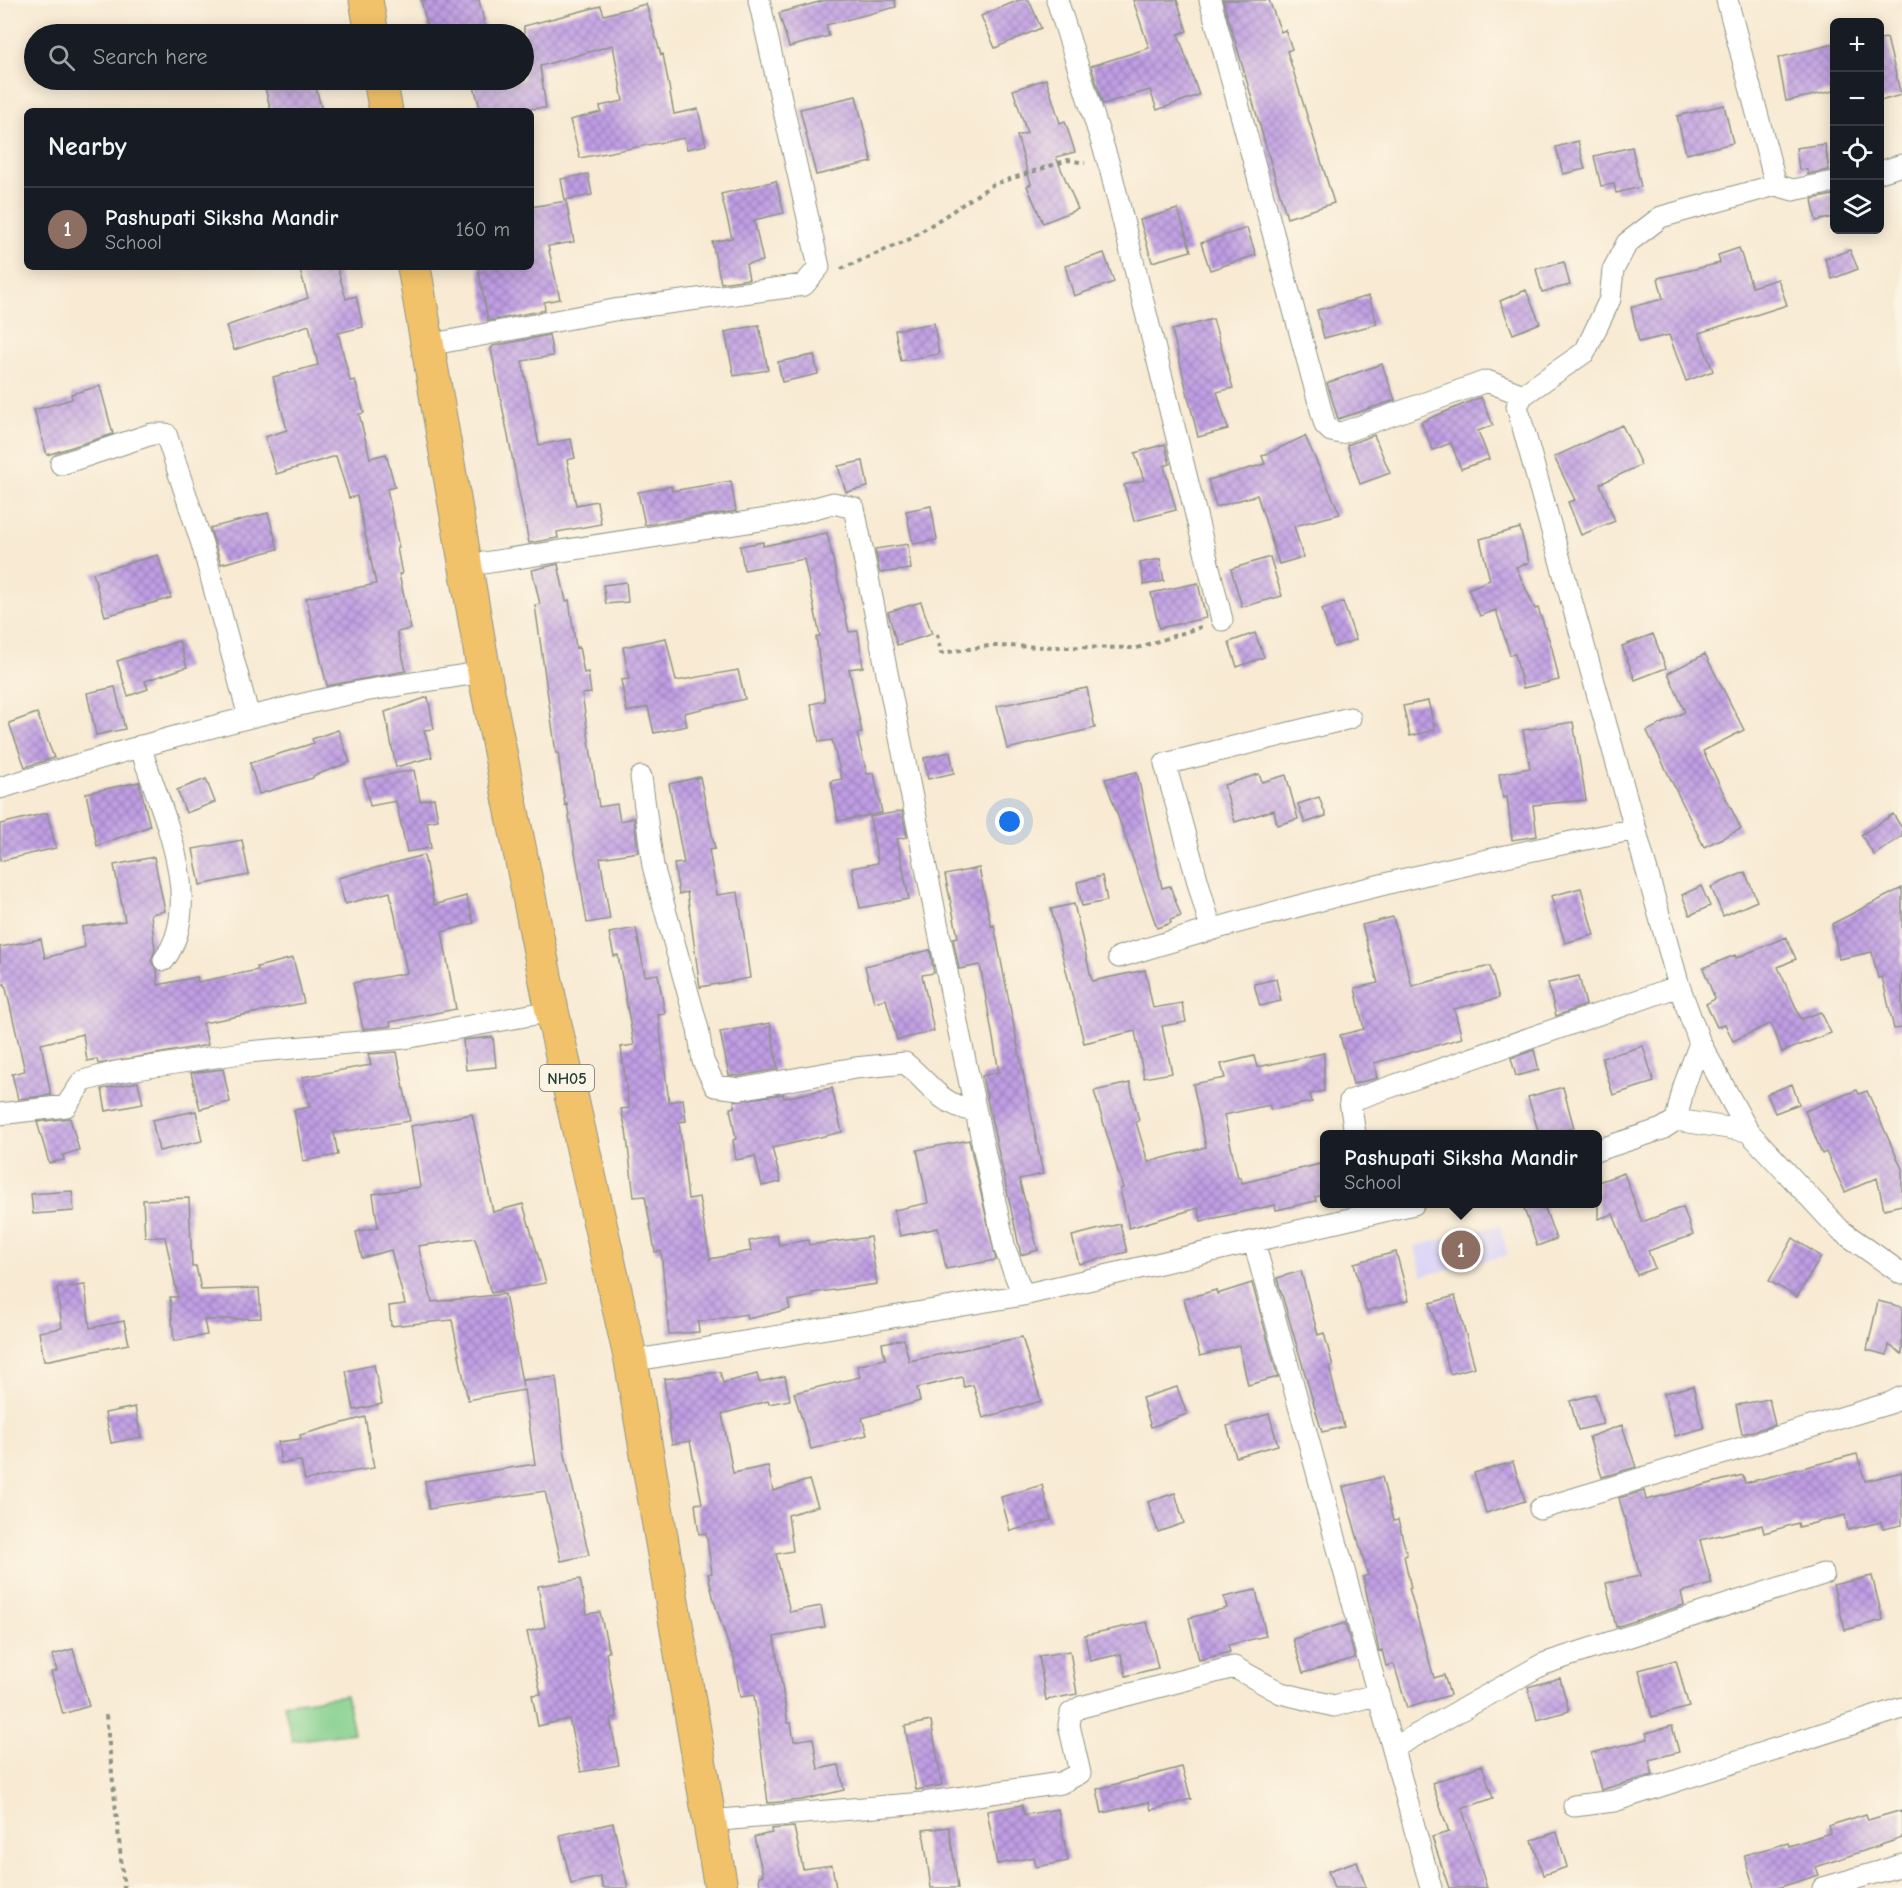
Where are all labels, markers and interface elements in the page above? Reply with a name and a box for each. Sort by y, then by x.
map controls [1830,18,1884,234]
button: + [1830,18,1884,72]
search box [24,24,534,90]
icon: search [45,41,78,74]
text: Search here [93,44,208,70]
button: − [1830,72,1884,126]
button: locate [1830,126,1884,180]
text: Nearby [48,132,127,162]
button: layers [1830,180,1884,234]
text: Pashupati Siksha Mandir [105,205,338,231]
text: 1 [64,218,71,241]
text: 160 m [456,218,510,241]
text: School [105,231,162,254]
your location [995,807,1024,836]
road number: NH05 [540,1065,594,1091]
popup [1320,1130,1602,1208]
text: Pashupati Siksha Mandir [1344,1145,1578,1171]
text: School [1344,1171,1401,1194]
pin: 1 [1442,1228,1480,1272]

